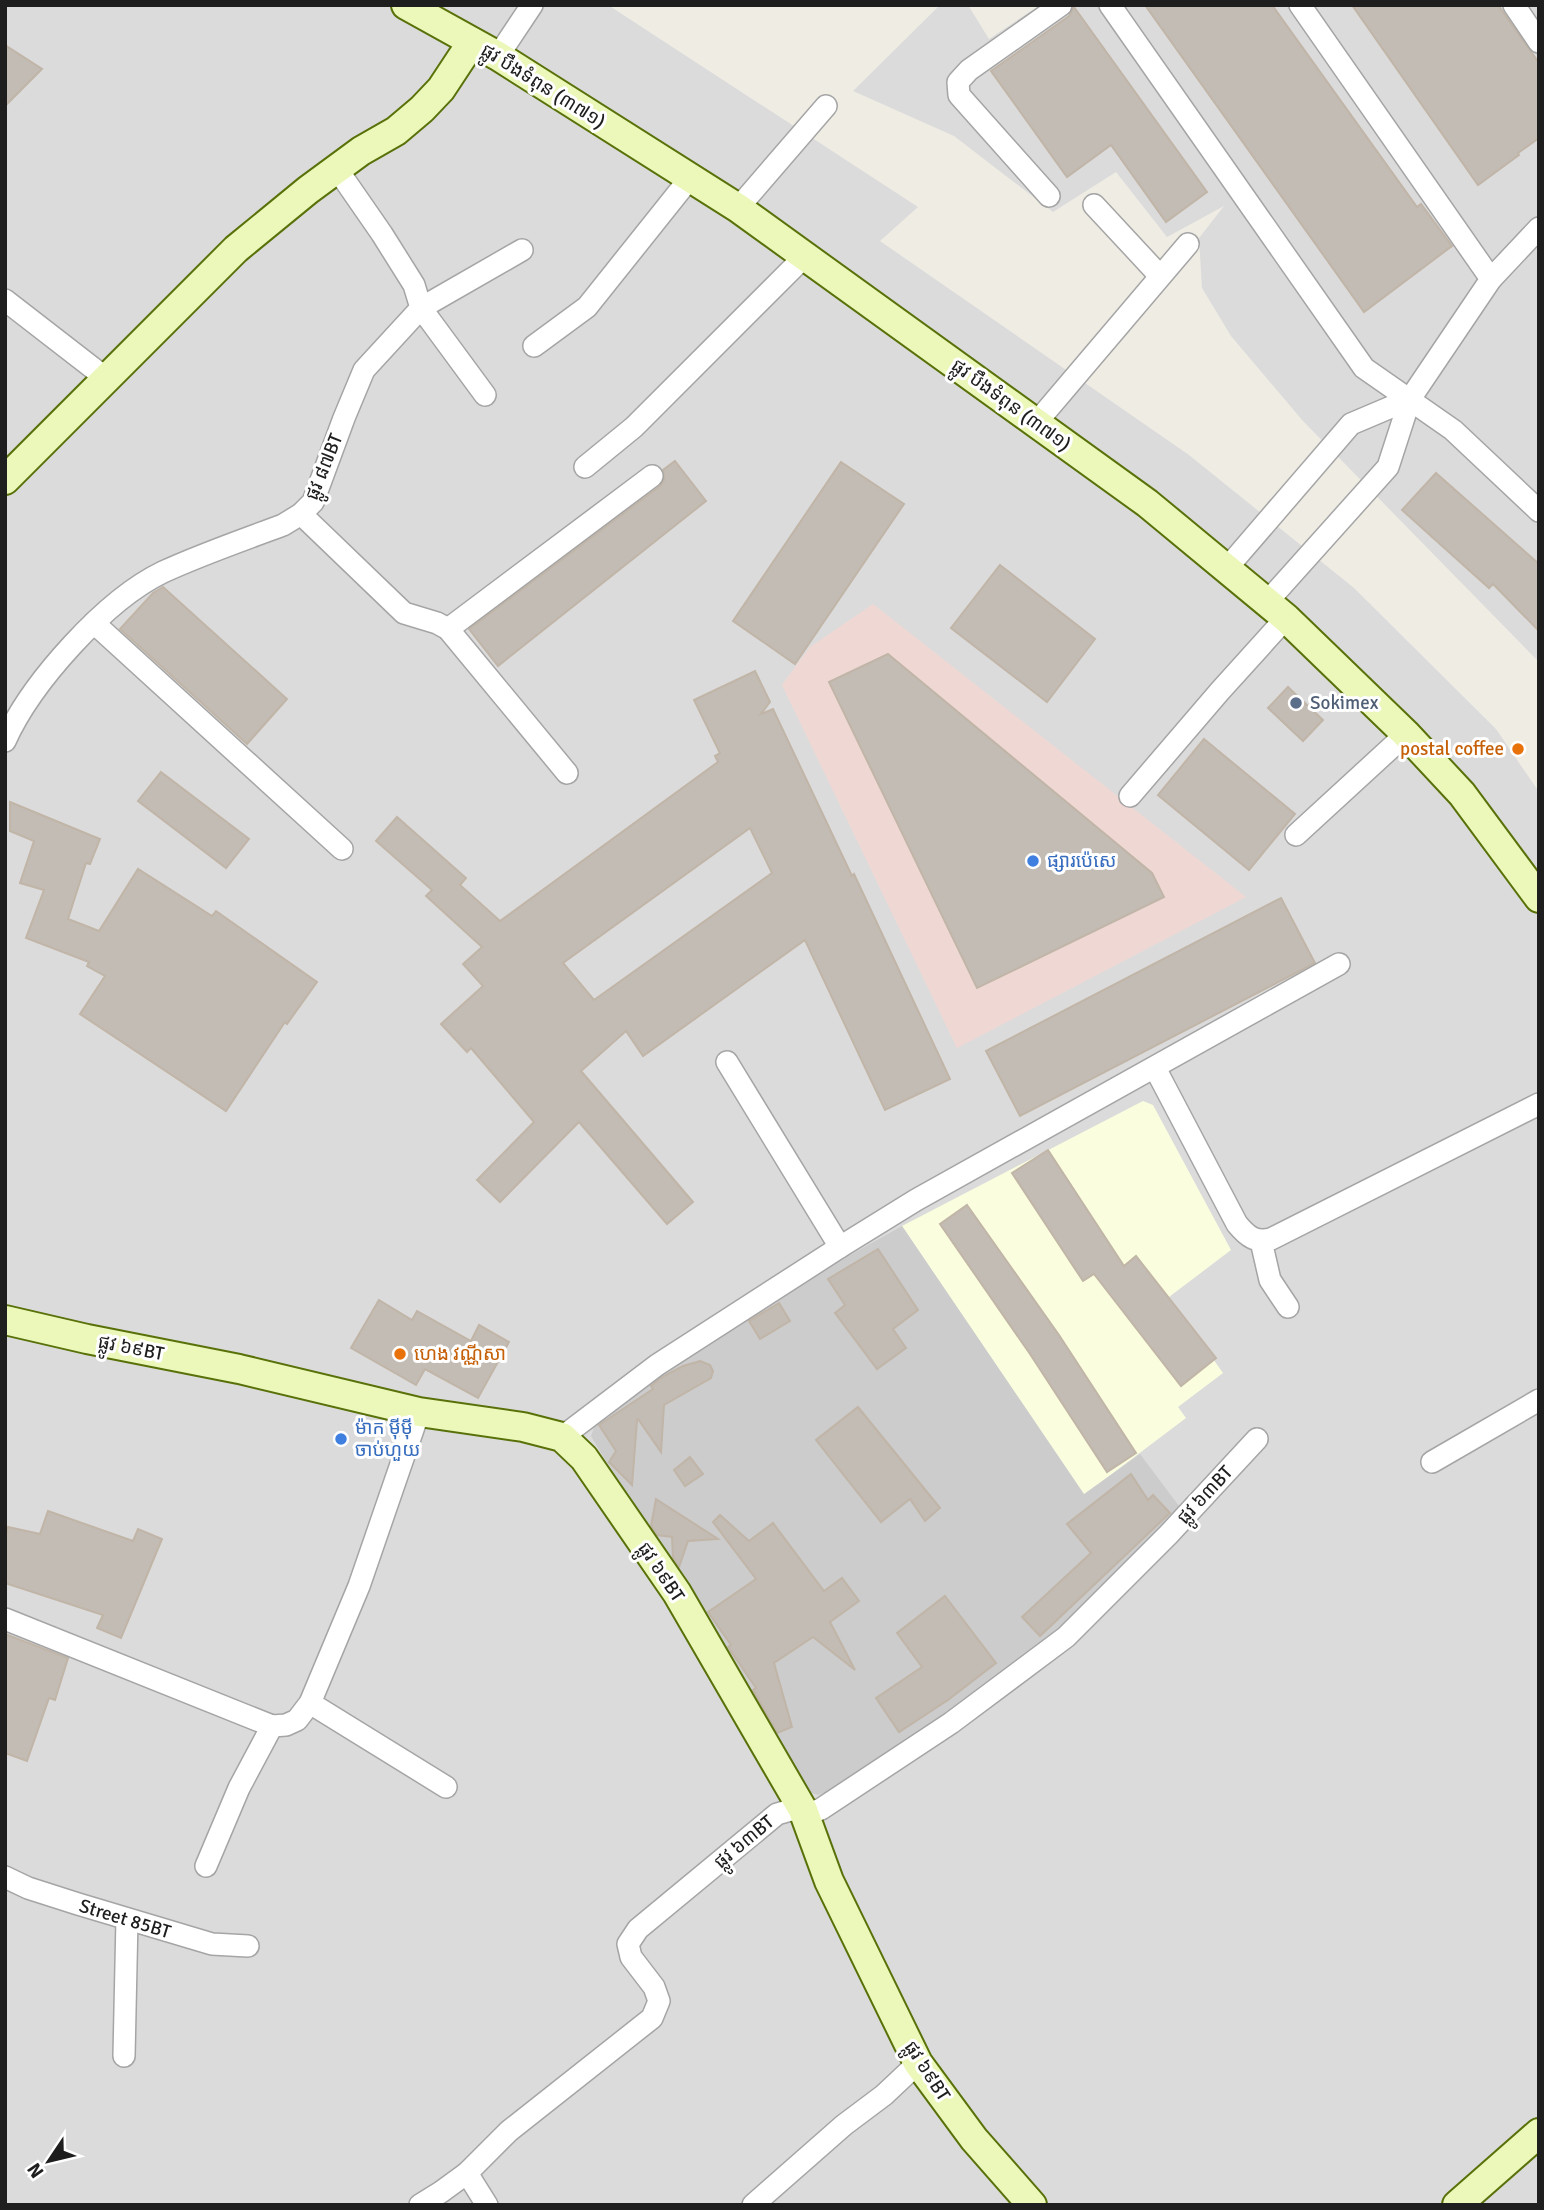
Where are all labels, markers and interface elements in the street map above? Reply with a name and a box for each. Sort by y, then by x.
street label: ផ្លូវ បឹងទំពុន (៣៧១) [474,38,610,138]
street label: ផ្លូវ បឹងទំពុន (៣៧១) [944,354,1076,460]
street label: ផ្លូវ ៨៧BT [300,430,353,506]
place label: Sokimex [1310,691,1379,715]
marker: Sokimex [1288,695,1304,711]
place label: postal coffee [1400,737,1504,761]
marker: postal coffee [1510,741,1526,757]
place label: ផ្សារប៉េសេ [1047,849,1116,873]
marker: ផ្សារប៉េសេ [1025,853,1041,869]
street label: ផ្លូវ ៦៩BT [95,1330,167,1371]
place label: ហេង វណ្ណីសា [414,1342,506,1366]
marker: ហេង វណ្ណីសា [392,1346,408,1362]
place label: ម៉ាក ម៉ីម៉ី ចាប់ហួយ [355,1416,420,1462]
marker: ម៉ាក ម៉ីម៉ី ចាប់ហួយ [333,1431,349,1447]
street label: ផ្លូវ ៦៣BT [1172,1460,1242,1532]
street label: ផ្លូវ ៦៩BT [628,1538,690,1610]
street label: ផ្លូវ ៦៣BT [709,1809,782,1878]
street label: Street 85BT [76,1894,174,1945]
street label: ផ្លូវ ៦៩BT [895,2036,956,2109]
north arrow [14,2126,84,2196]
text: N [22,2158,50,2182]

